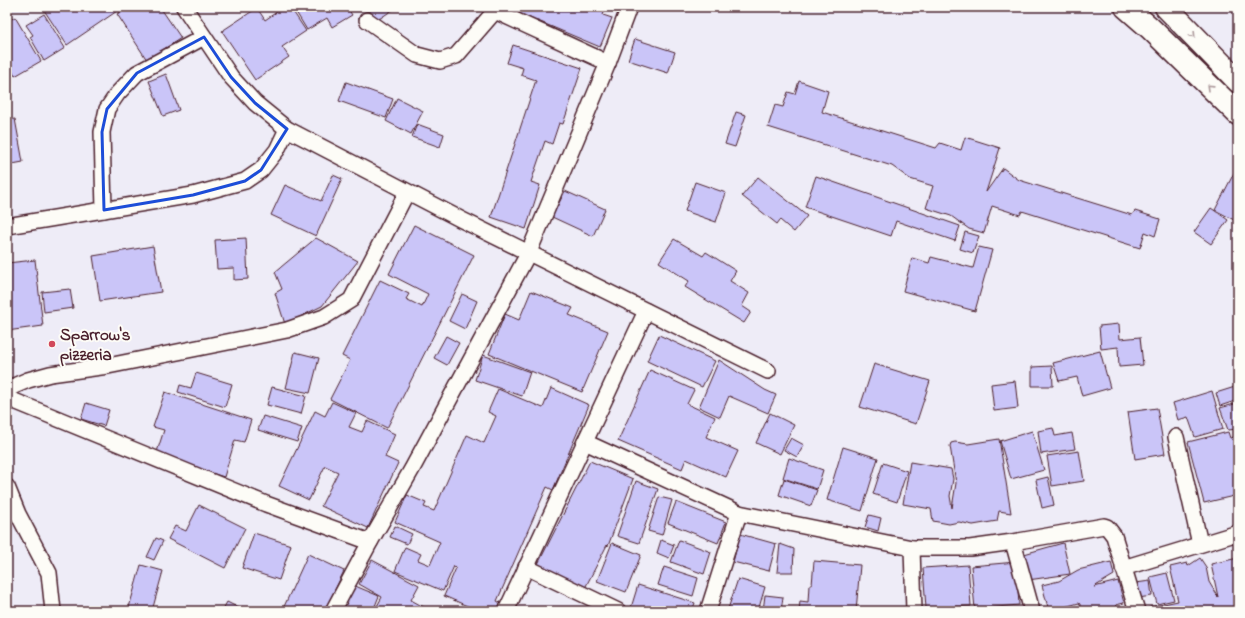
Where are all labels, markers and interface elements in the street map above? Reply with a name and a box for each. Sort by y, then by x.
one-way arrow [1189,30,1196,38]
one-way arrow [1207,84,1215,92]
place label: Sparrow's pizzeria [60,323,131,368]
marker: Sparrow's pizzeria [47,339,57,349]

